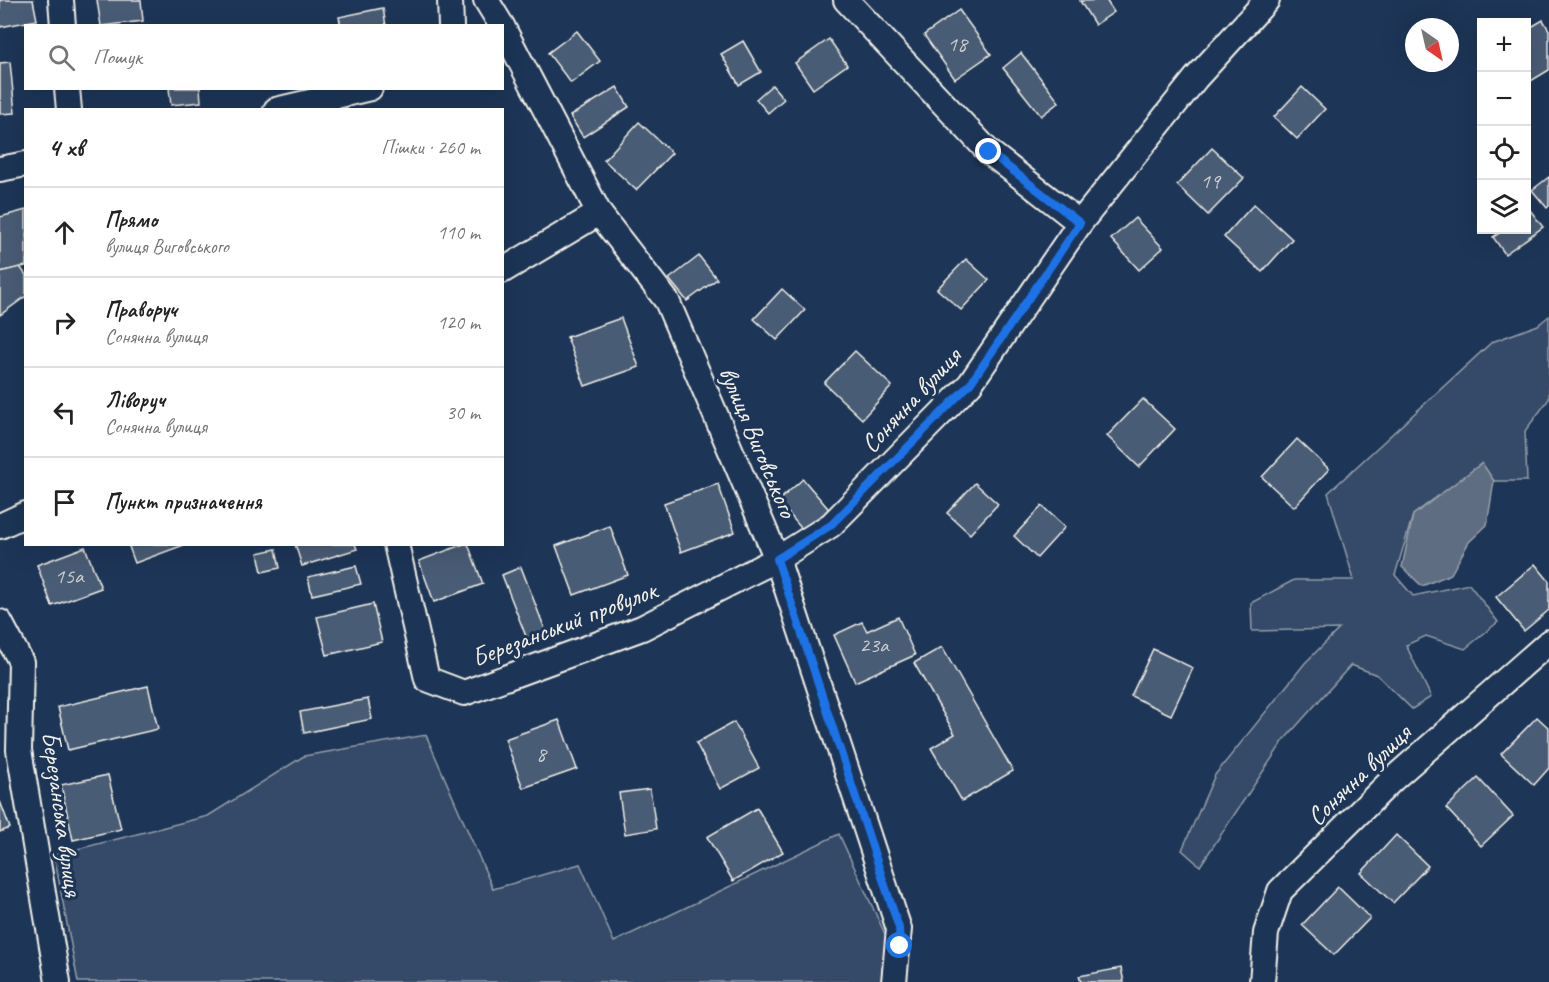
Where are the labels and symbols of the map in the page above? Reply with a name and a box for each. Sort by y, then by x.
north arrow [1405,18,1459,72]
house number: 18 [947,30,969,58]
route end [975,138,1001,164]
house number: 19 [1200,167,1222,195]
street label: Сонячна вулиця [854,339,970,460]
street label: вулиця Виговського [711,361,805,524]
house number: 15а [54,562,85,590]
street label: Березанський провулок [467,573,663,674]
house number: 23а [859,631,890,659]
street label: Сонячна вулиця [1300,716,1420,833]
street label: Березанська вулиця [34,729,90,900]
house number: 8 [536,740,548,768]
route start [886,932,912,958]

